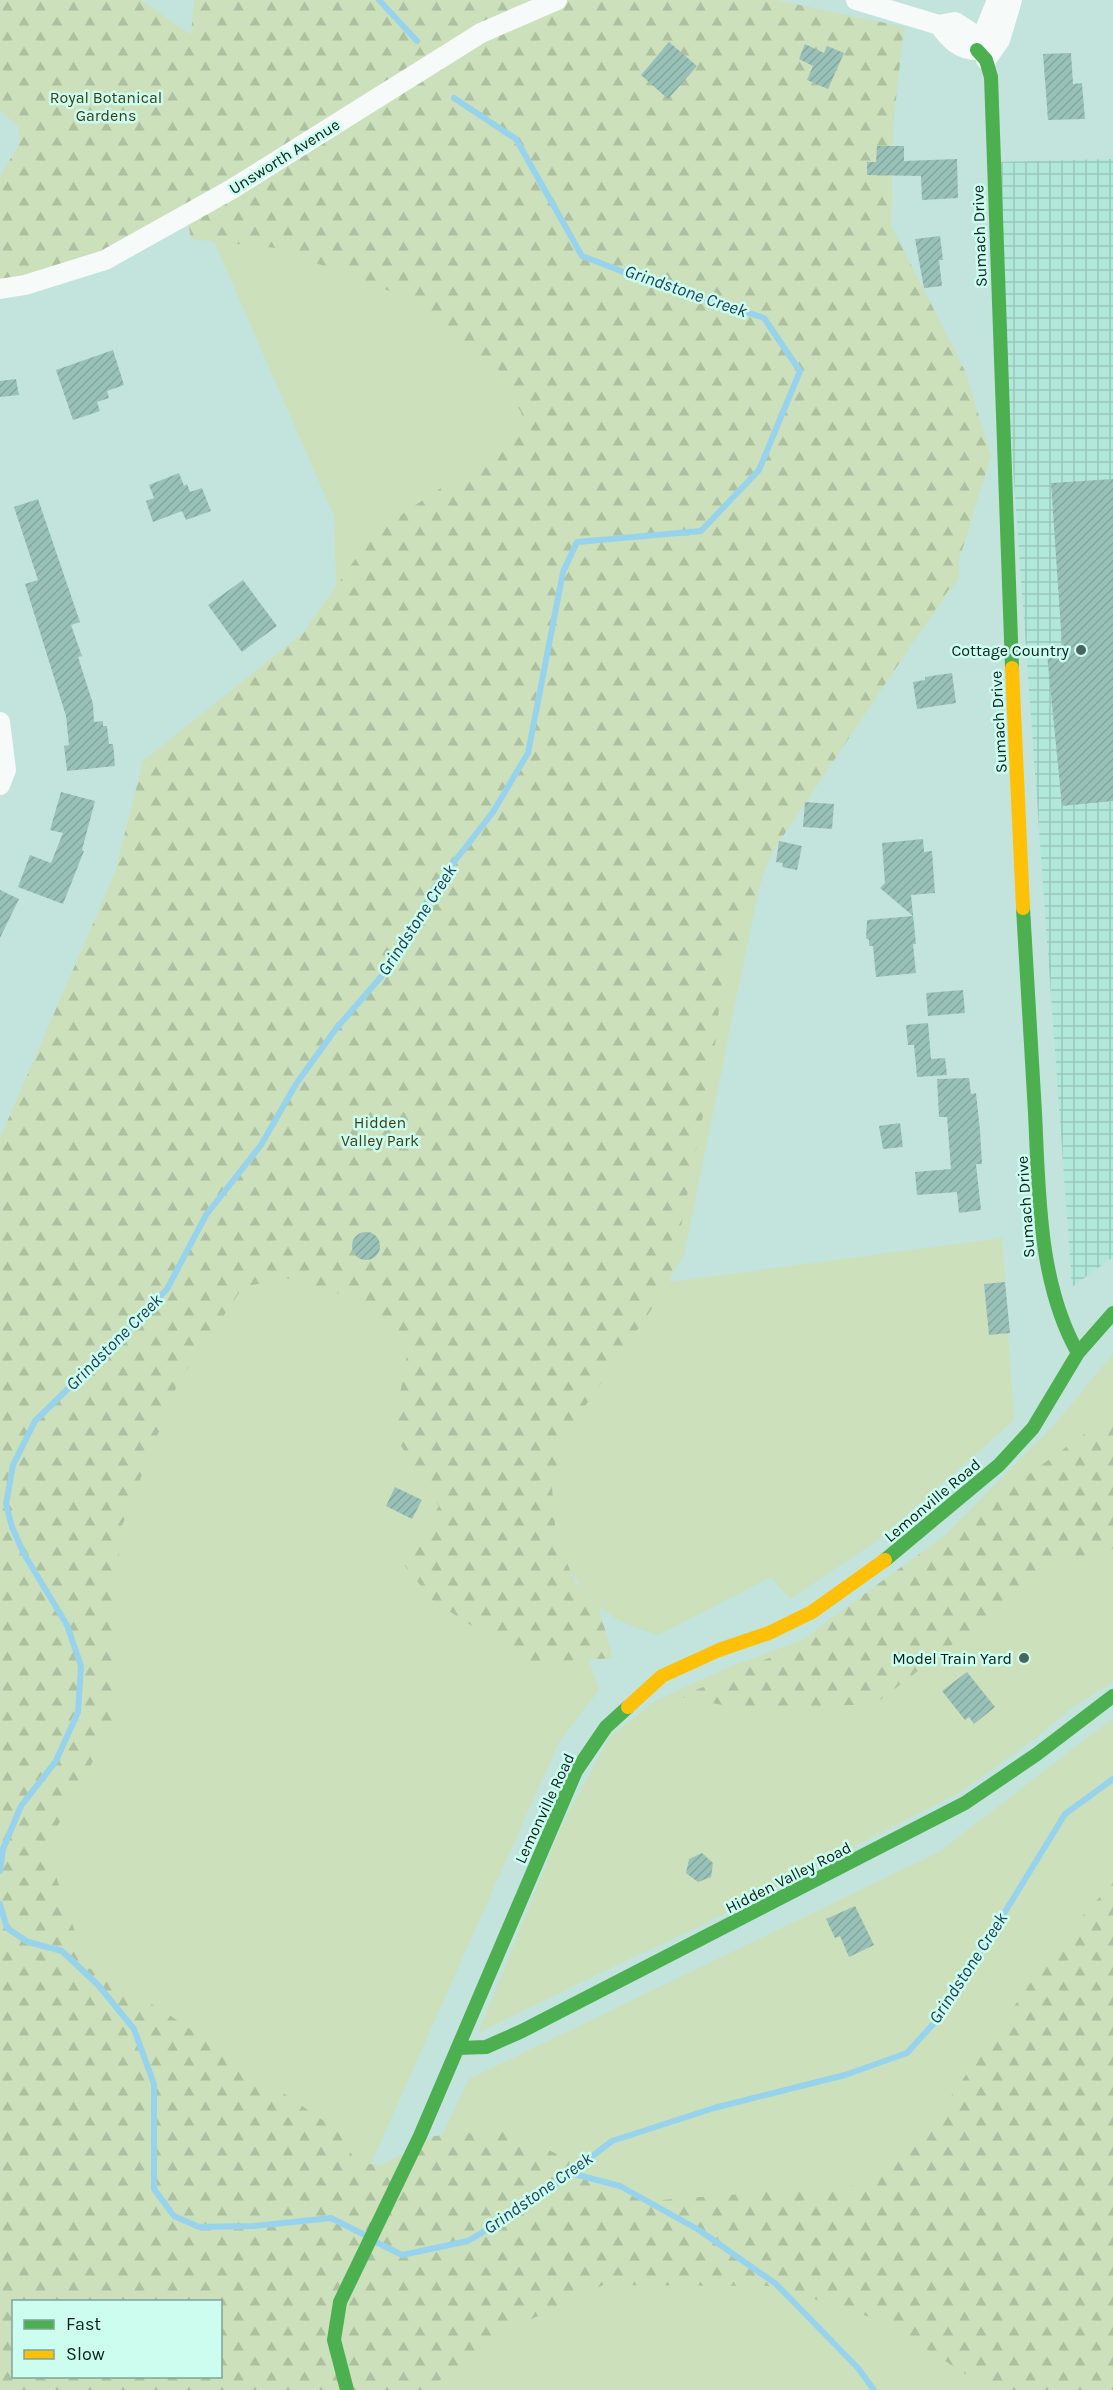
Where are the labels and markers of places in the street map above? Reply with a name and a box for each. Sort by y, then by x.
place label: Cottage Country [951,641,1070,660]
marker: Cottage Country [1074,643,1088,657]
place label: Model Train Yard [892,1649,1012,1668]
marker: Model Train Yard [1017,1651,1031,1665]

